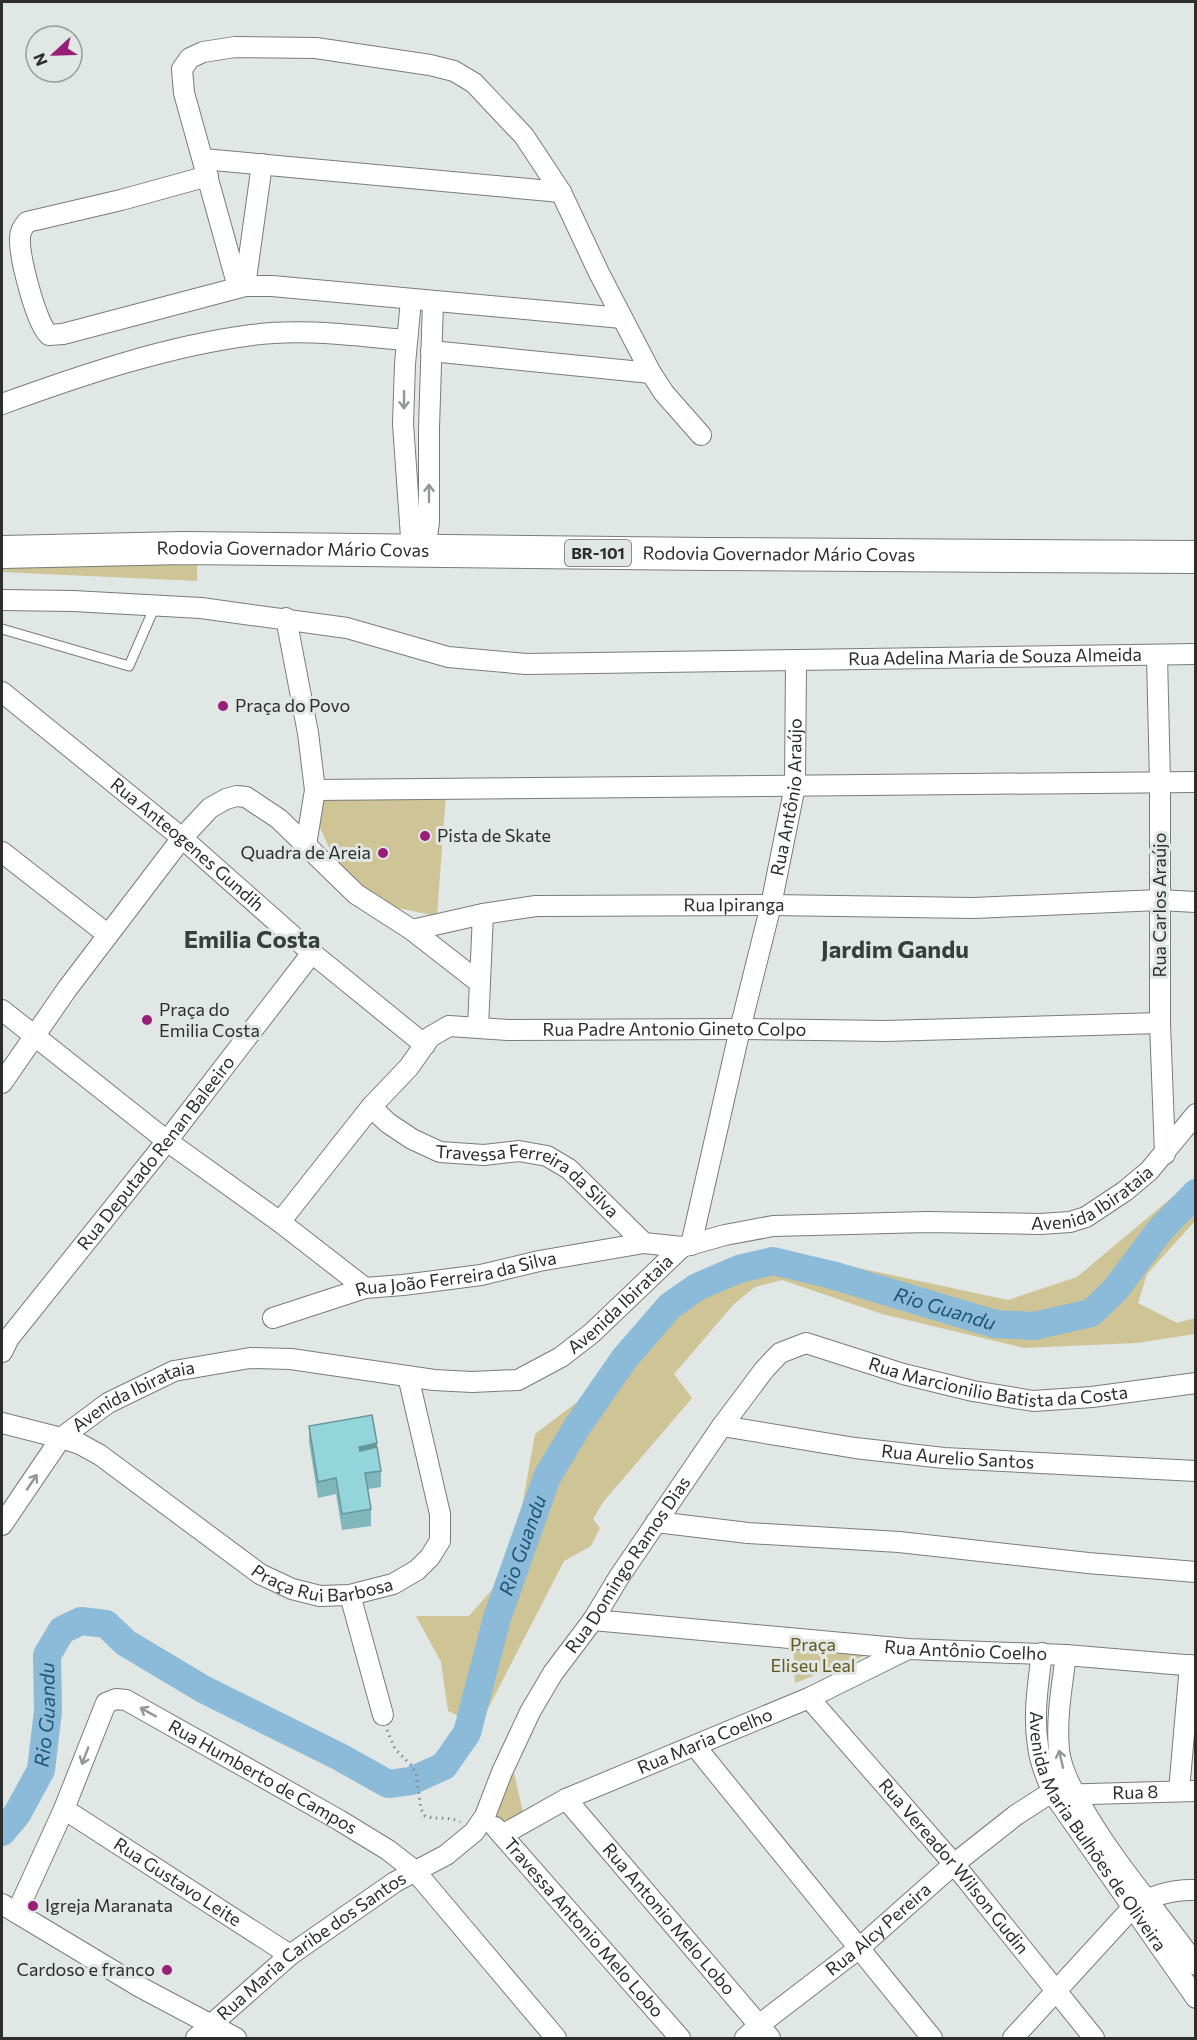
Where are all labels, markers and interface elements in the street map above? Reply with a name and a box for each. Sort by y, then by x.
north arrow [24,24,84,84]
text: N [29,51,51,69]
one-way arrow [398,390,410,410]
one-way arrow [423,483,435,503]
street label: Rodovia Governador Mário Covas [156,536,429,561]
road number: BR-101 [565,540,631,566]
street label: Rodovia Governador Mário Covas [642,541,915,565]
street label: Rua Adelina Maria de Souza Almeida [848,643,1142,669]
place label: Praça do Povo [235,694,350,716]
marker: Praça do Povo [216,699,230,713]
street label: Rua Antônio Araújo [765,718,806,877]
street label: Rua Anteogenes Gundih [106,773,269,915]
place label: Pista de Skate [437,824,551,846]
marker: Pista de Skate [418,829,432,843]
street label: Rua Carlos Araújo [1148,833,1170,977]
place label: Quadra de Areia [240,841,371,863]
marker: Quadra de Areia [376,846,390,860]
street label: Rua Ipiranga [683,893,785,915]
district label: Emilia Costa [184,924,320,953]
district label: Jardim Gandu [821,934,969,963]
place label: Praça do Emilia Costa [159,998,260,1041]
marker: Praça do Emilia Costa [140,1013,154,1027]
street label: Rua Padre Antonio Gineto Colpo [542,1017,807,1040]
street label: Rua Deputado Renan Baleeiro [72,1051,239,1254]
street label: Travessa Ferreira da Silva [435,1139,624,1222]
street label: Avenida Ibirataia [1031,1160,1157,1234]
street label: Rua João Ferreira da Silva [352,1246,558,1300]
street label: Avenida Ibirataia [563,1250,677,1358]
water label: Rio Guandu [891,1281,999,1335]
street label: Rua Marcionilio Batista da Costa [866,1352,1129,1411]
street label: Avenida Ibirataia [67,1356,196,1436]
street label: Rua Aurelio Santos [880,1439,1035,1473]
street label: Rua Domingo Ramos Dias [560,1472,694,1657]
one-way arrow [26,1474,38,1490]
water label: Rio Guandu [493,1492,551,1599]
street label: Praça Rui Barbosa [247,1559,395,1606]
park label: Praça Eliseu Leal [771,1633,855,1676]
street label: Rua Antônio Coelho [883,1635,1048,1664]
water label: Rio Guandu [28,1662,59,1768]
street label: Rua Maria Coelho [634,1702,776,1778]
one-way arrow [140,1706,157,1718]
street label: Avenida Maria Bulhões de Oliveira [1026,1711,1172,1955]
street label: Rua Humberto de Campos [165,1714,362,1839]
one-way arrow [79,1746,90,1765]
one-way arrow [1055,1749,1067,1768]
street label: Rua Vereador Wilson Gudin [874,1774,1034,1958]
street label: Rua 8 [1112,1780,1159,1803]
street label: Rua Gustavo Leite [110,1832,246,1931]
street label: Travessa Antonio Melo Lobo [499,1833,669,2022]
street label: Rua Antonio Melo Lobo [598,1838,740,1999]
street label: Rua Maria Caribe dos Santos [212,1866,409,2024]
street label: Rua Alcy Pereira [821,1878,935,1980]
place label: Igreja Maranata [45,1894,173,1916]
marker: Igreja Maranata [26,1899,40,1913]
place label: Cardoso e franco [17,1958,155,1980]
marker: Cardoso e franco [160,1963,174,1977]

